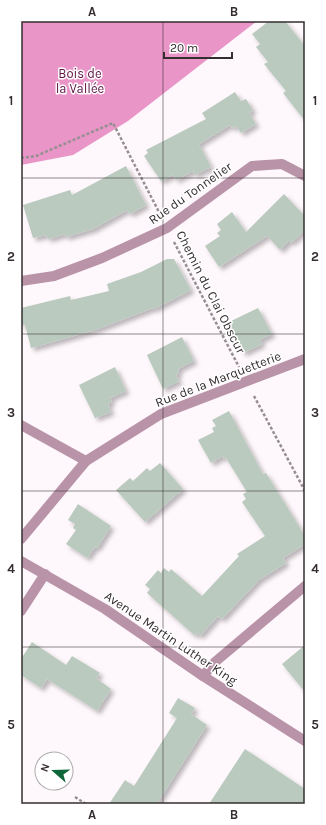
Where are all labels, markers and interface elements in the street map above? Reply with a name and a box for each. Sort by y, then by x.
text: A [88,4,96,19]
text: B [230,4,238,19]
scale bar [164,34,232,60]
text: 20 m [170,41,198,55]
park label: Bois de la Vallée [56,66,105,96]
text: 1 [9,93,13,108]
text: 1 [313,93,317,108]
street label: Rue du Tonnelier [146,159,235,227]
street label: Chemin du Clai Obscur [173,228,249,356]
text: 2 [7,249,15,264]
text: 2 [311,249,319,264]
street label: Rue de la Marquetterie [153,348,284,411]
text: 3 [7,405,15,420]
text: 3 [311,405,319,420]
text: 4 [7,561,15,576]
text: 4 [311,561,319,576]
street label: Avenue Martin Luther King [102,588,241,688]
text: 5 [7,717,15,732]
text: 5 [311,717,319,732]
north arrow [34,751,74,791]
text: N [38,762,53,774]
text: A [88,807,96,822]
text: B [230,807,238,822]

